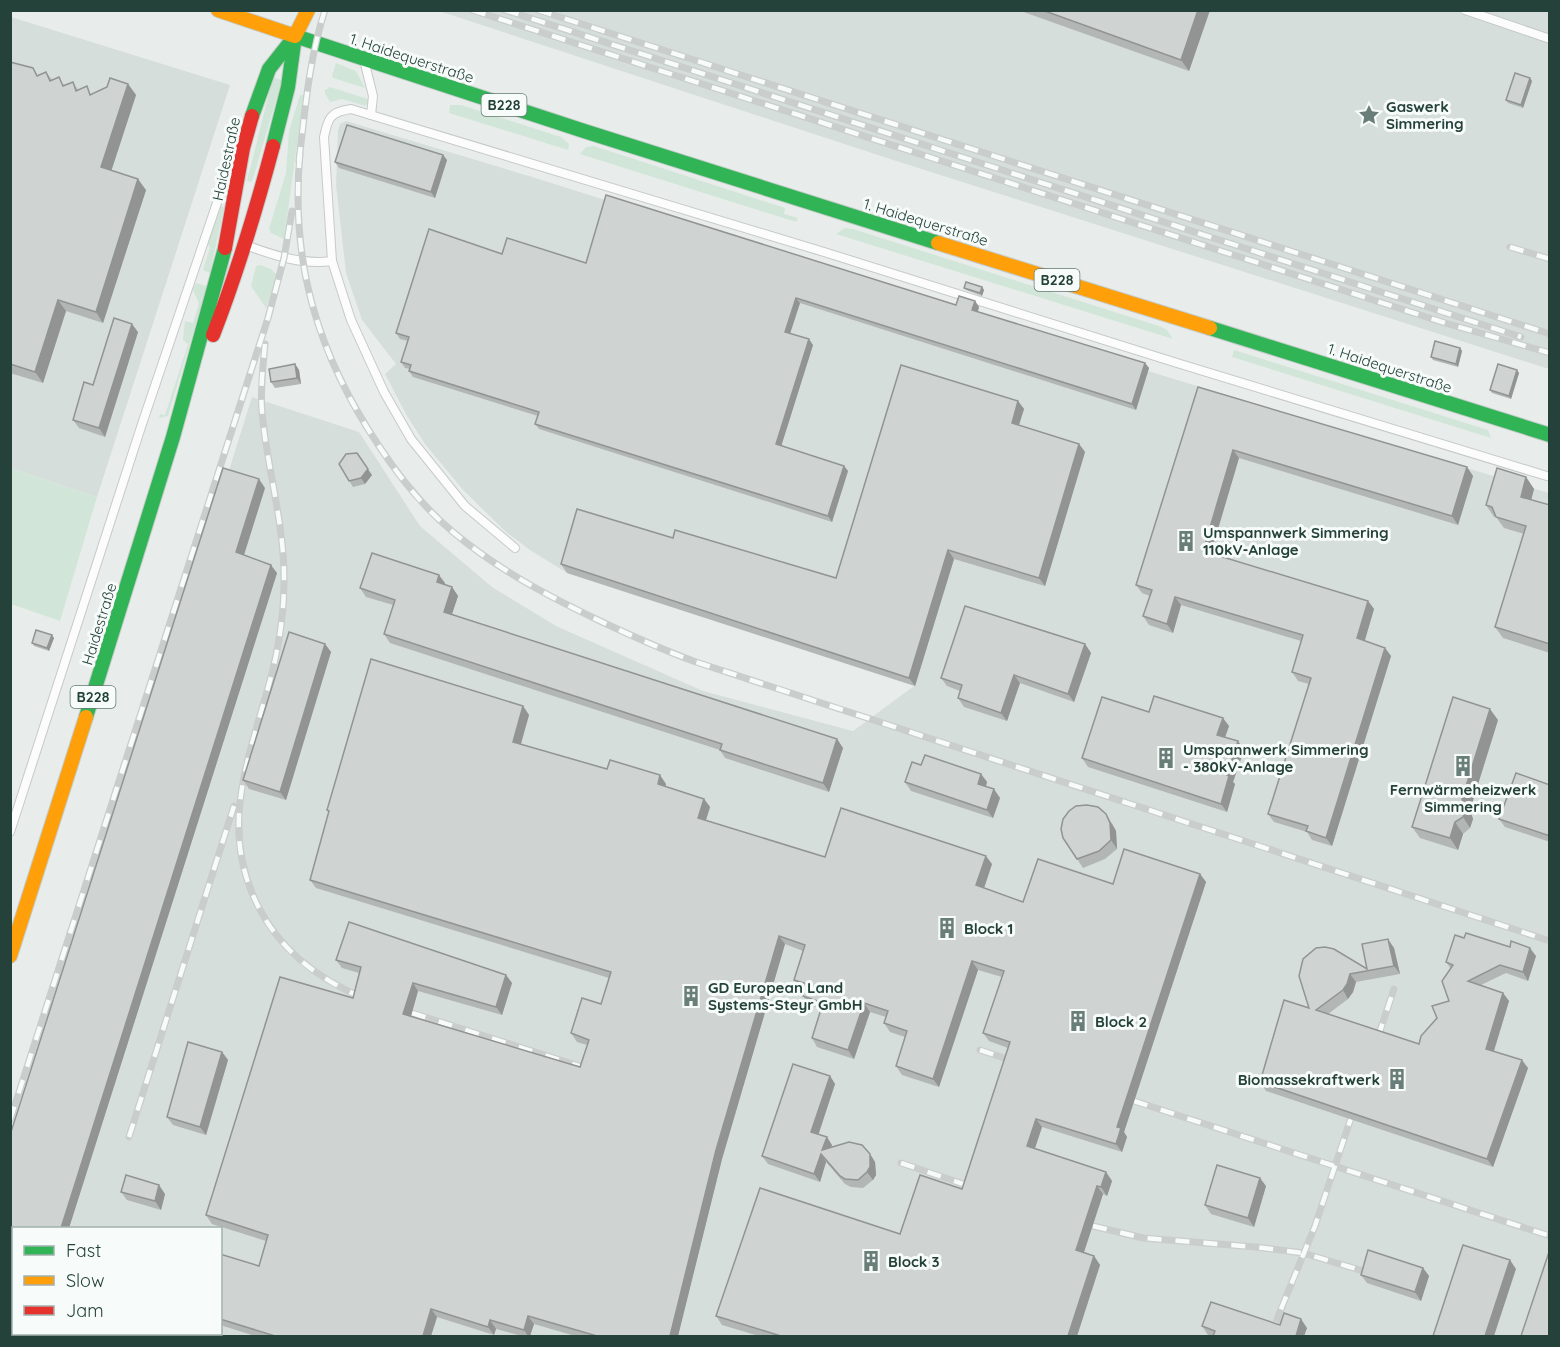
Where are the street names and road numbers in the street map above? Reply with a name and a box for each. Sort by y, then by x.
street label: 1. Haidequerstraße [348,29,476,87]
road number: B228 [482,94,526,116]
street label: Haidestraße [208,115,244,203]
street label: 1. Haidequerstraße [861,194,991,250]
road number: B228 [1034,269,1080,291]
street label: 1. Haidequerstraße [1326,339,1454,397]
street label: Haidestraße [77,581,121,667]
road number: B228 [70,686,116,708]

